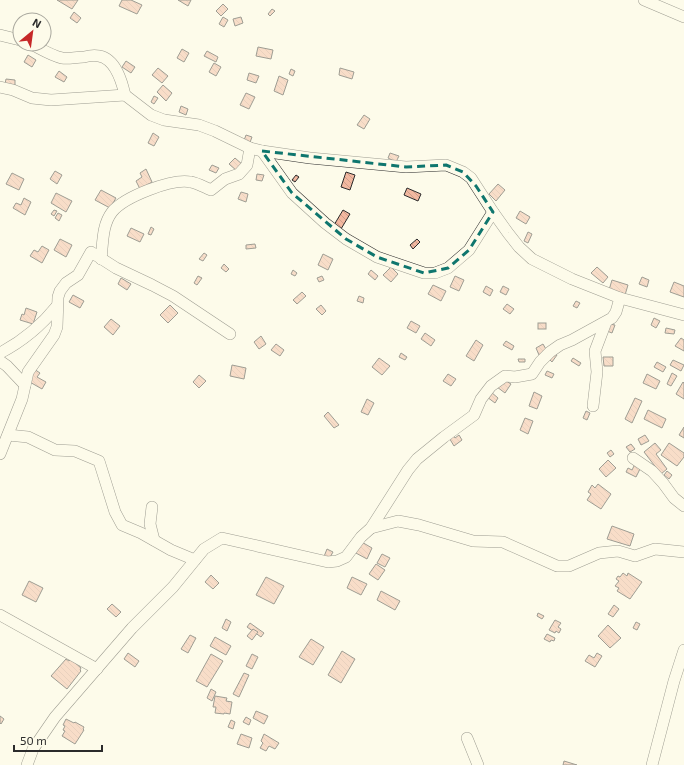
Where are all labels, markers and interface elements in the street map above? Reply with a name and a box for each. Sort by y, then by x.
north arrow [12,12,52,52]
text: N [30,15,44,30]
scale bar [14,727,102,753]
text: 50 m [20,733,47,747]

